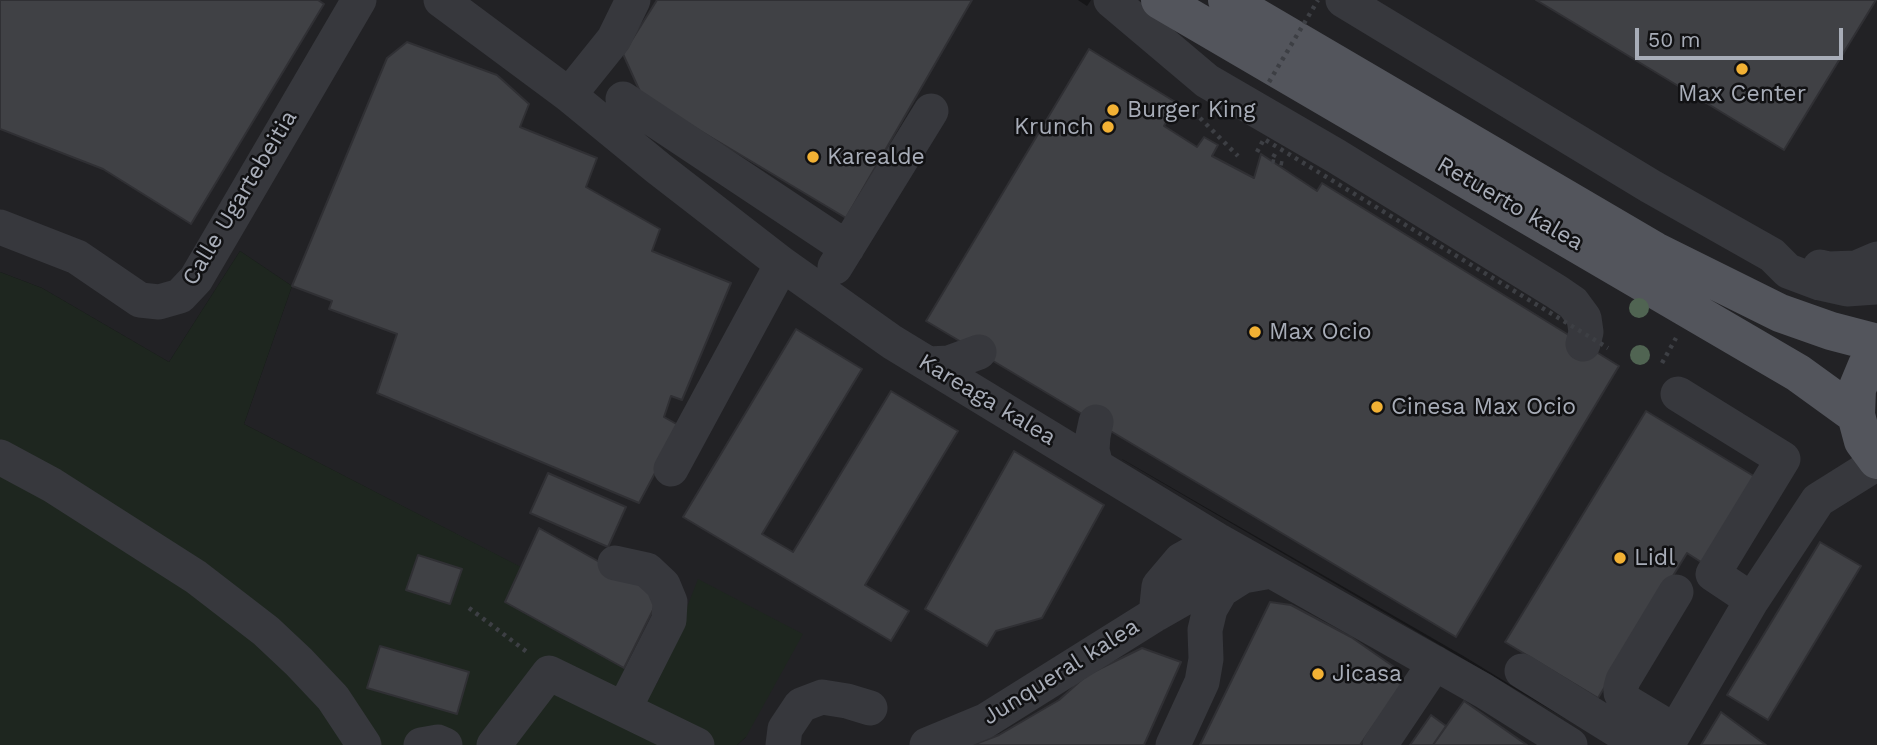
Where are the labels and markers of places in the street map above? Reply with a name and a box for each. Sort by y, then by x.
marker: Max Center [1734,61,1750,77]
place label: Max Center [1678,80,1806,108]
place label: Burger King [1127,96,1255,124]
marker: Burger King [1105,102,1121,118]
place label: Krunch [1014,113,1094,141]
marker: Krunch [1100,119,1116,135]
place label: Karealde [827,143,925,171]
marker: Karealde [805,149,821,165]
place label: Max Ocio [1269,318,1372,346]
marker: Max Ocio [1247,324,1263,340]
place label: Cinesa Max Ocio [1391,393,1576,421]
marker: Cinesa Max Ocio [1369,399,1385,415]
place label: Lidl [1634,544,1675,572]
marker: Lidl [1612,550,1628,566]
place label: Jicasa [1332,660,1402,688]
marker: Jicasa [1310,666,1326,682]

